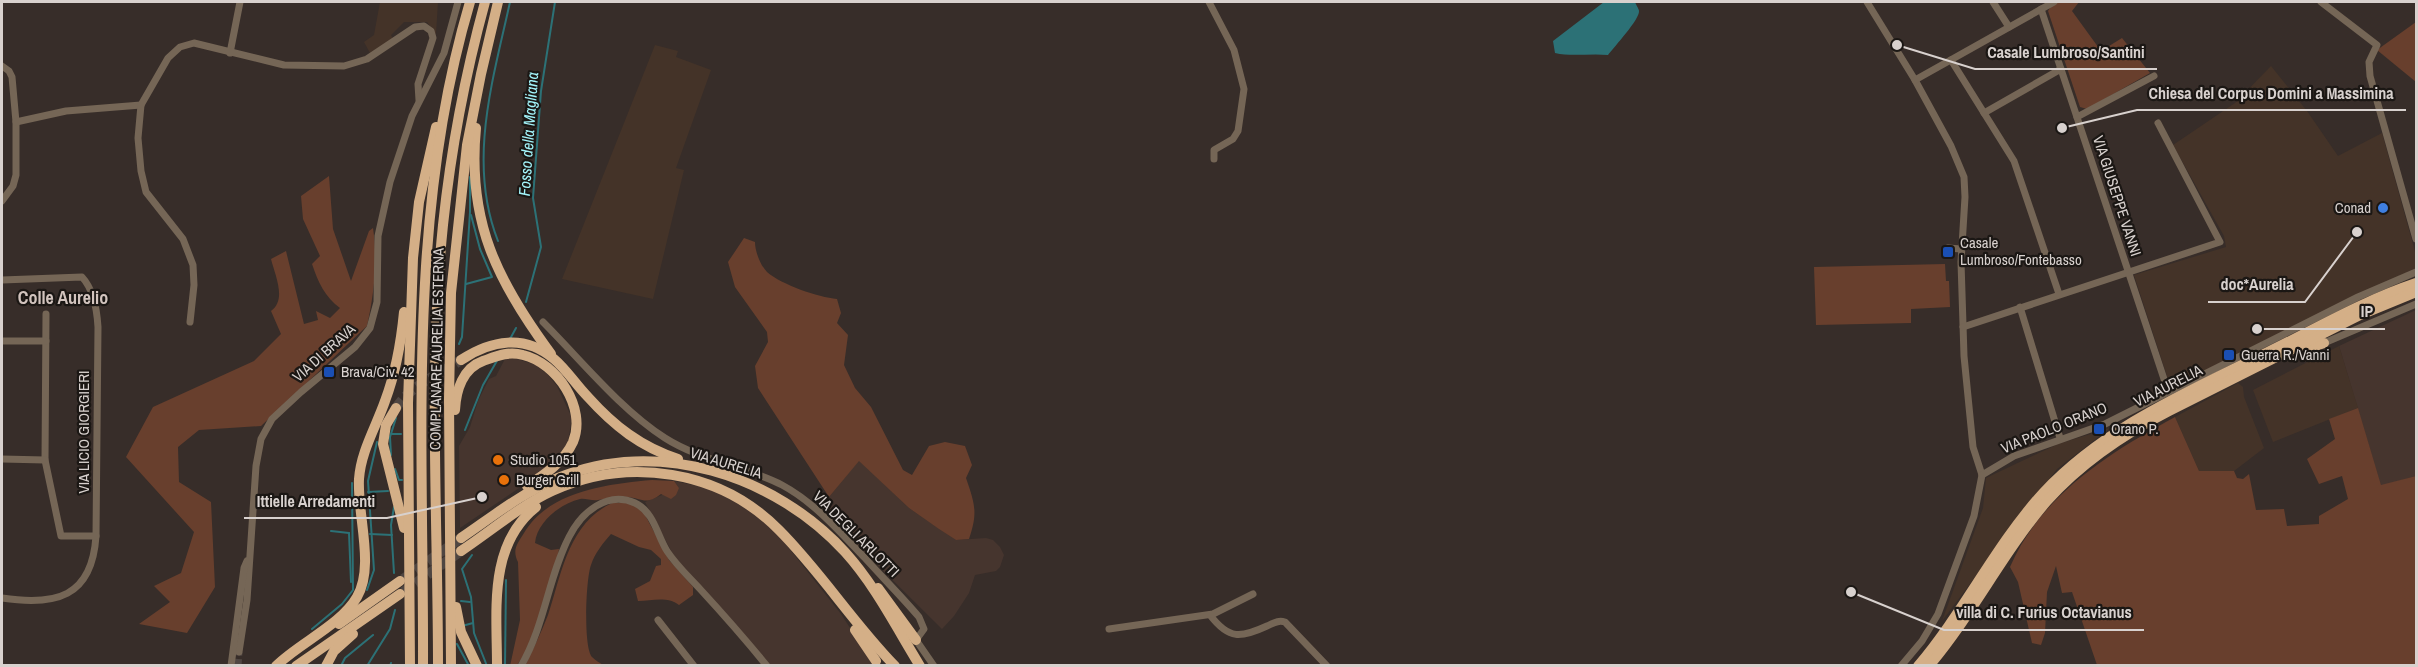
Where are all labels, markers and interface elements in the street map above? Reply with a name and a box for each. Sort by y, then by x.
callout: Casale Lumbroso/Santini [1975,35,2157,69]
text: Casale Lumbroso/Santini [1987,41,2145,63]
water label: Fosso della Magliana [513,71,543,197]
callout: Chiesa del Corpus Domini a Massimina [2137,76,2406,110]
text: Chiesa del Corpus Domini a Massimina [2149,82,2394,104]
street label: VIA GIUSEPPE VANNI [2088,133,2147,259]
place label: Conad [2335,197,2371,218]
marker: Conad [2376,201,2390,215]
place label: Casale Lumbroso/Fontebasso [1960,232,2082,270]
marker: Casale Lumbroso/Fontebasso [1941,245,1955,259]
street label: COMPLANARE AURELIA ESTERNA [424,247,449,450]
callout: doc*Aurelia [2208,268,2305,302]
text: doc*Aurelia [2221,273,2294,295]
district label: Colle Aurelio [18,285,108,310]
callout: IP [2349,295,2385,329]
text: IP [2361,300,2373,322]
street label: VIA DI BRAVA [288,318,360,387]
place label: Guerra R./Vanni [2241,344,2330,365]
marker: Guerra R./Vanni [2222,348,2236,362]
street label: VIA AURELIA [2130,359,2206,412]
place label: Brava/Civ. 42 [341,361,415,382]
marker: Brava/Civ. 42 [322,365,336,379]
street label: VIA LICIO GIORGIERI [73,370,94,494]
street label: VIA PAOLO ORANO [1998,397,2110,458]
place label: Orano P. [2111,418,2159,439]
marker: Orano P. [2092,422,2106,436]
street label: VIA AURELIA [687,442,766,484]
place label: Studio 1051 [510,449,577,470]
marker: Studio 1051 [491,453,505,467]
place label: Burger Grill [516,469,579,490]
marker: Burger Grill [497,473,511,487]
callout: Ittielle Arredamenti [244,484,387,518]
street label: VIA DEGLI ARLOTTI [809,486,904,581]
text: Ittielle Arredamenti [257,490,375,512]
callout: villa di C. Furius Octavianus [1944,596,2144,630]
text: villa di C. Furius Octavianus [1956,601,2132,623]

